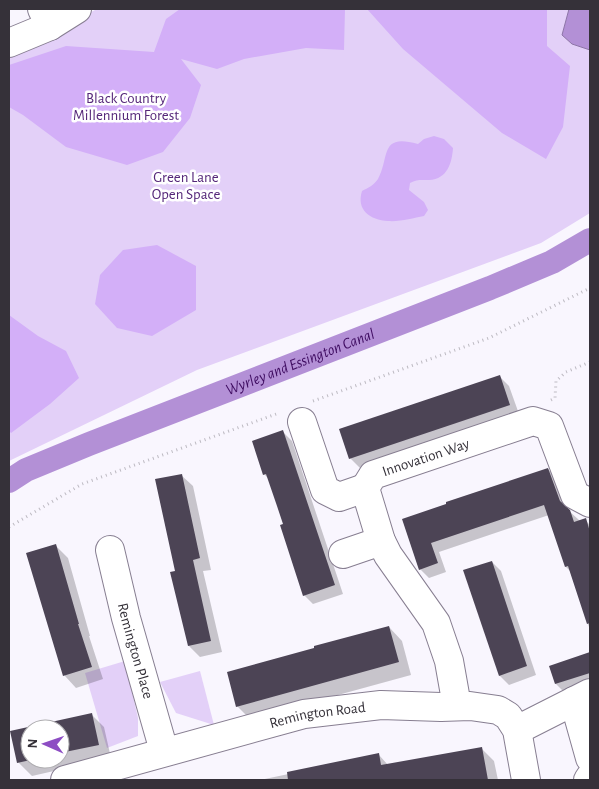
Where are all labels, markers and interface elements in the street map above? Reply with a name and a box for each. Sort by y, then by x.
park label: Black Country Millennium Forest [73,91,179,123]
park label: Green Lane Open Space [152,170,220,202]
water label: Wyrley and Essington Canal [224,326,377,398]
street label: Innovation Way [380,435,472,479]
street label: Remington Place [115,602,156,700]
street label: Remington Road [268,699,366,731]
north arrow [20,719,70,769]
text: N [26,738,40,749]

